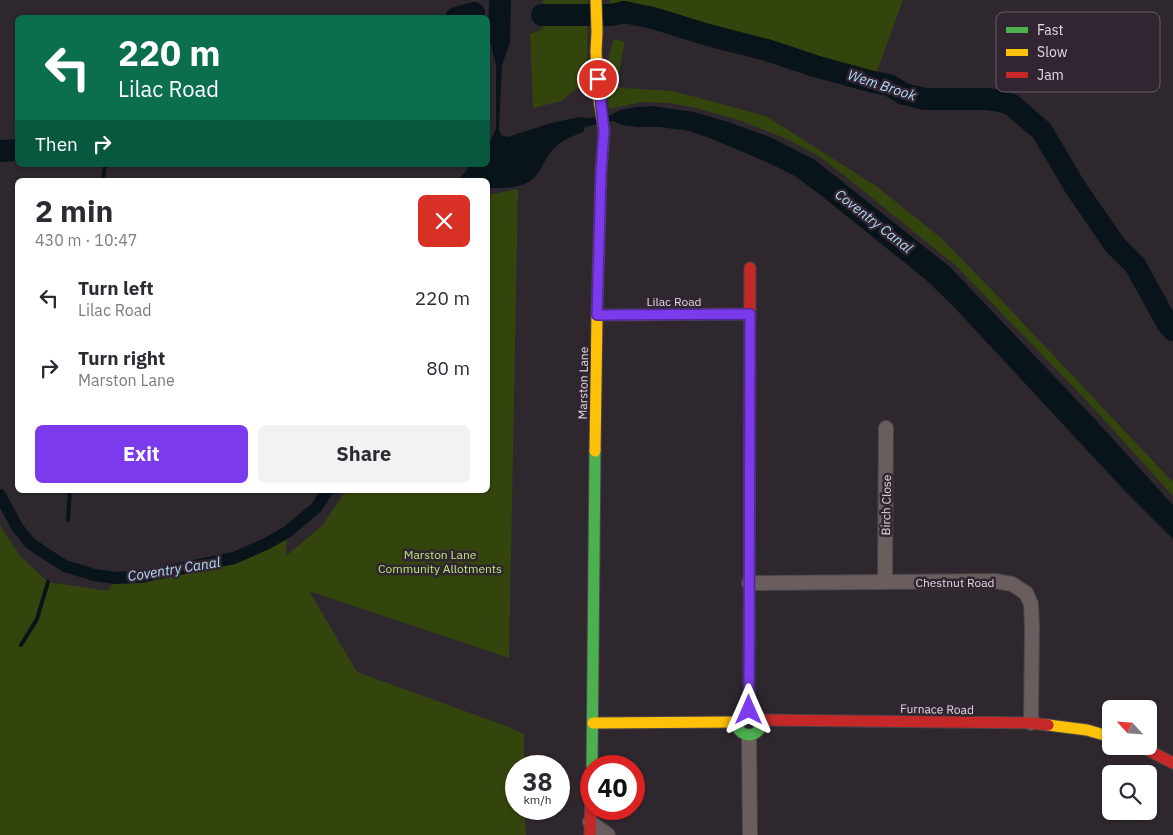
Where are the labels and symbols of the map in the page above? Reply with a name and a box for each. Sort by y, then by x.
legend [996,12,1160,92]
text: Fast [1037,21,1063,39]
text: Slow [1037,43,1068,61]
pin [577,58,619,100]
water label: Wem Brook [846,66,919,105]
text: Jam [1037,66,1064,84]
water label: Coventry Canal [832,185,917,257]
street label: Lilac Road [646,294,702,309]
street label: Marston Lane [575,346,591,419]
street label: Birch Close [878,474,894,535]
park label: Marston Lane Community Allotments [378,547,502,576]
water label: Coventry Canal [126,553,222,585]
street label: Chestnut Road [915,575,995,590]
position arrow [722,683,774,735]
north arrow [1102,700,1158,755]
street label: Furnace Road [900,701,974,717]
speed limit sign: 40 [580,755,645,820]

